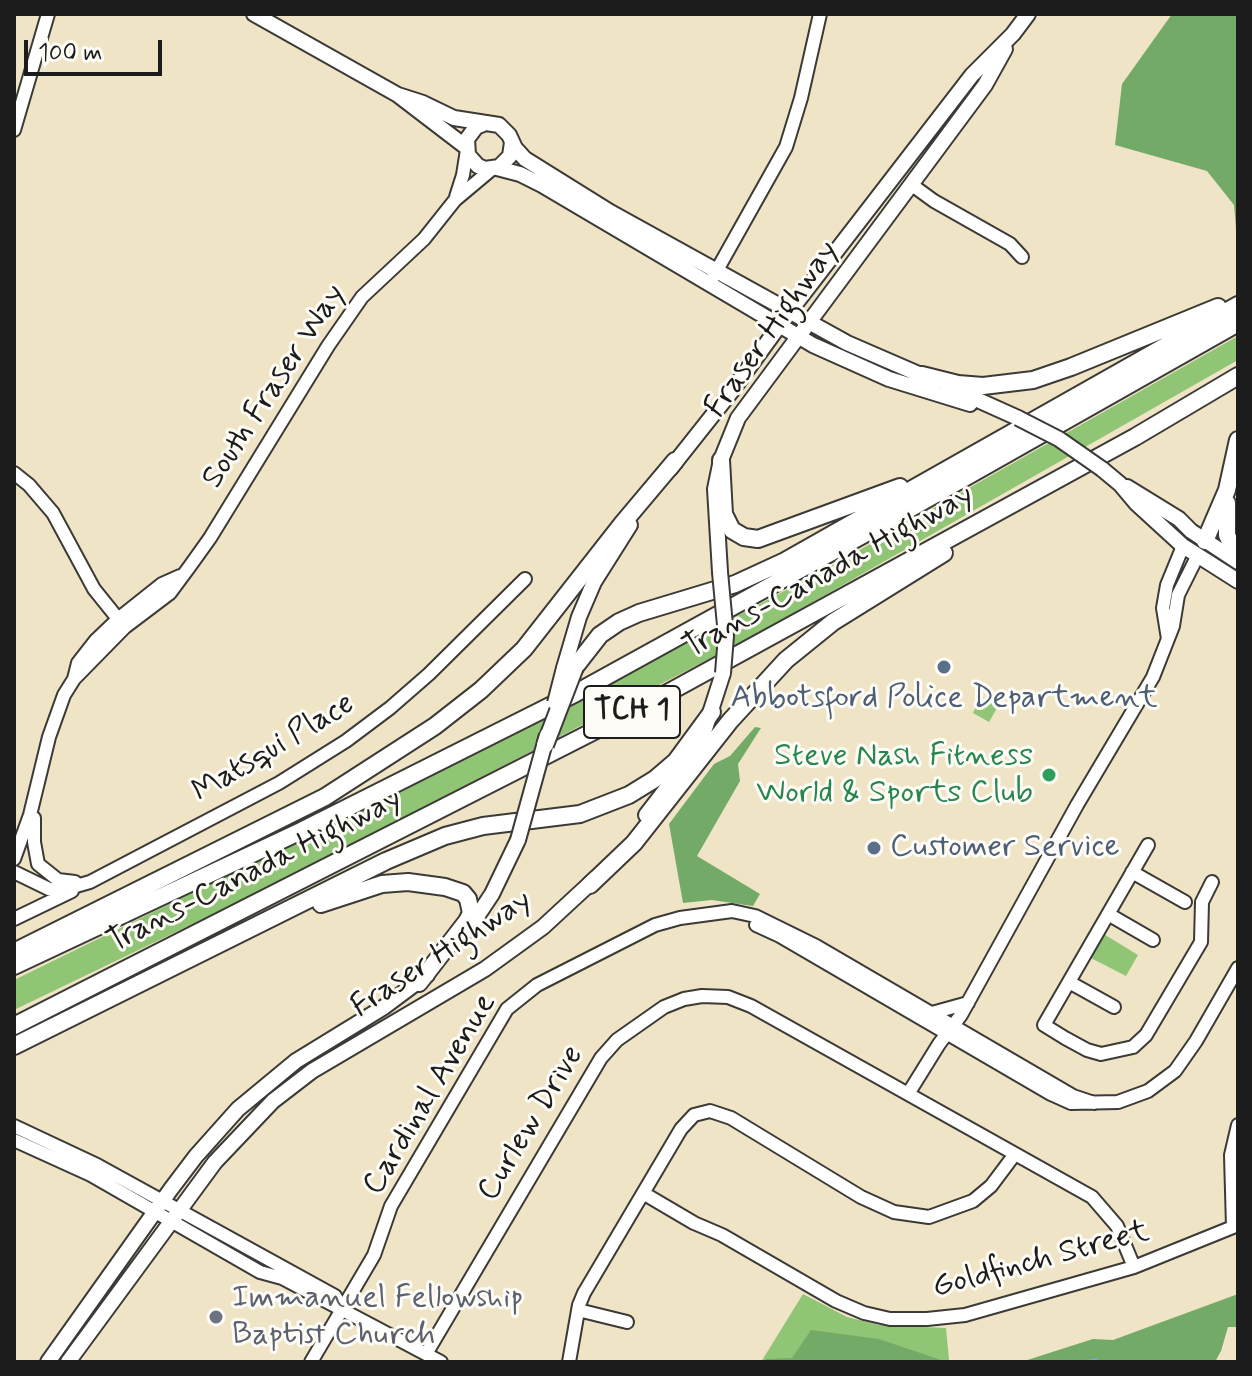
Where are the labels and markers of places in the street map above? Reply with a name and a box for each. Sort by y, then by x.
marker: Abbotsford Police Department [935,658,953,676]
place label: Abbotsford Police Department [731,680,1157,718]
place label: Steve Nash Fitness World & Sports Club [756,738,1033,813]
marker: Steve Nash Fitness World & Sports Club [1040,766,1058,784]
place label: Customer Service [890,829,1119,867]
marker: Customer Service [865,839,883,857]
place label: Immanuel Fellowship Baptist Church [232,1280,523,1355]
marker: Immanuel Fellowship Baptist Church [207,1308,225,1326]

